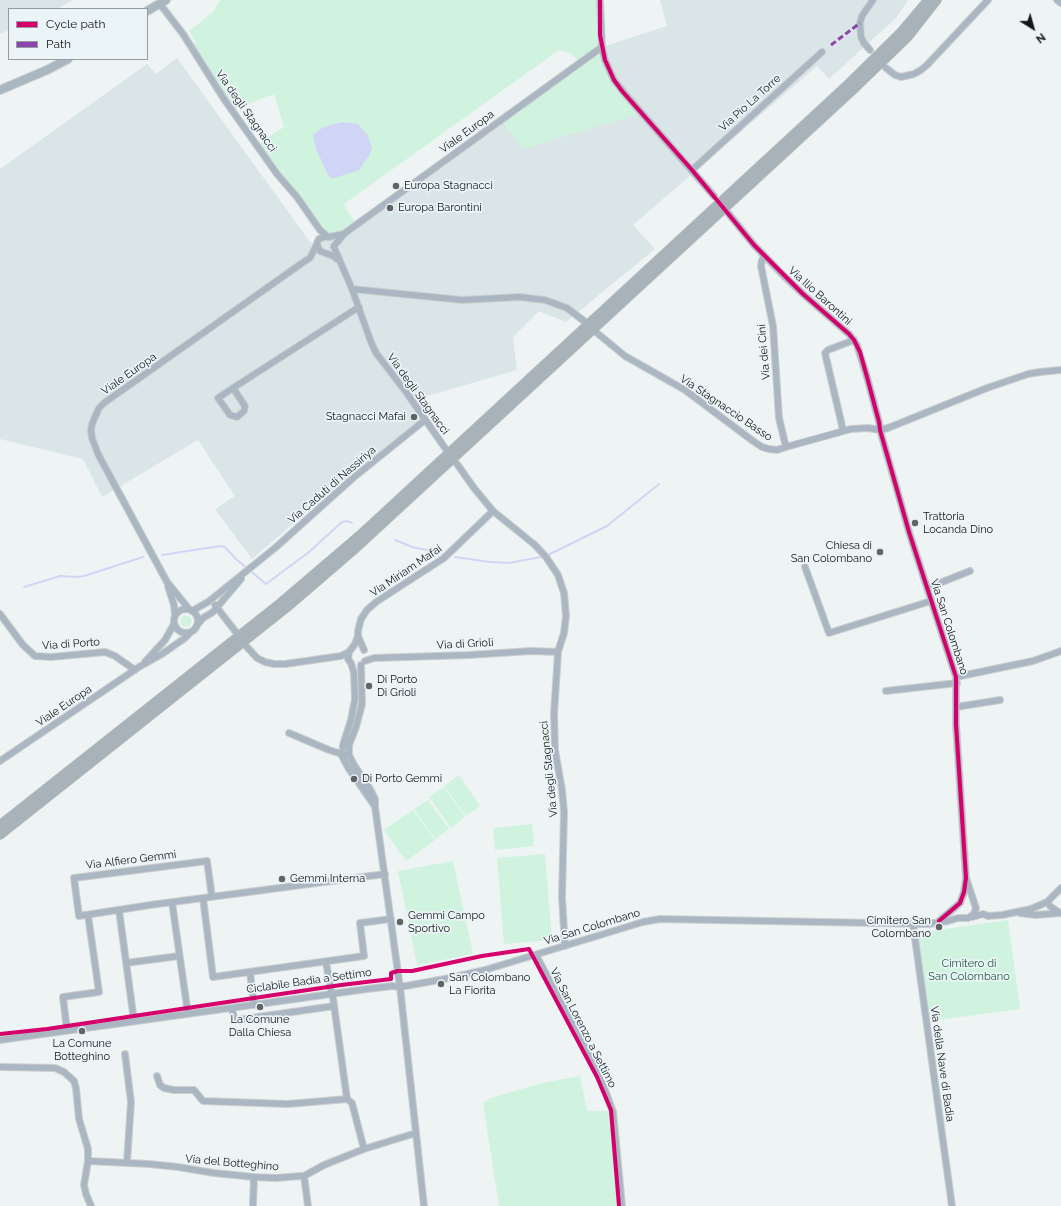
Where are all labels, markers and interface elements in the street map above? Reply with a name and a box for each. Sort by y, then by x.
legend [8,8,148,60]
north arrow [1013,8,1053,48]
text: Cycle path [46,17,105,31]
text: N [1033,30,1048,46]
text: Path [46,37,71,51]
street label: Via degli Stagnacci [213,68,279,154]
street label: Via Pio La Torre [716,72,784,134]
street label: Viale Europa [437,108,497,156]
place label: Europa Stagnacci [404,179,493,193]
marker: Europa Stagnacci [391,181,401,191]
place label: Europa Barontini [398,201,482,215]
marker: Europa Barontini [385,203,395,213]
street label: Via Ilio Barontini [786,264,854,328]
street label: Via dei Cini [755,324,773,380]
street label: Viale Europa [99,350,159,398]
street label: Via degli Stagnacci [384,351,452,437]
street label: Via Stagnaccio Basso [677,372,775,444]
place label: Stagnacci Mafai [326,410,406,424]
marker: Stagnacci Mafai [409,412,419,422]
street label: Via Caduti di Nassiriya [285,443,379,527]
place label: Trattoria Locanda Dino [923,510,993,536]
marker: Trattoria Locanda Dino [910,518,920,528]
place label: Chiesa di San Colombano [791,539,872,565]
street label: Via Miriam Mafai [368,542,444,600]
marker: Chiesa di San Colombano [875,547,885,557]
street label: Via San Colombano [927,577,971,677]
street label: Via di Porto [42,635,100,653]
street label: Via di Grioli [436,636,494,652]
place label: Di Porto Di Grioli [377,673,417,699]
marker: Di Porto Di Grioli [364,681,374,691]
street label: Viale Europa [34,683,94,729]
street label: Via degli Stagnacci [537,720,561,818]
place label: Di Porto Gemmi [362,772,442,786]
marker: Di Porto Gemmi [349,774,359,784]
street label: Via Alfiero Gemmi [85,848,177,872]
place label: Gemmi Interna [290,872,365,886]
marker: Gemmi Interna [277,874,287,884]
street label: Via San Colombano [542,906,642,948]
place label: Gemmi Campo Sportivo [408,909,485,935]
place label: Cimitero San Colombano [866,914,931,940]
marker: Gemmi Campo Sportivo [395,917,405,927]
marker: Cimitero San Colombano [934,922,944,932]
park label: Cimitero di San Colombano [928,957,1010,983]
street label: Ciclabile Badia a Settimo [246,966,372,996]
street label: Via San Lorenzo a Settimo [547,966,619,1090]
place label: San Colombano La Fiorita [449,971,530,997]
marker: San Colombano La Fiorita [436,979,446,989]
marker: La Comune Dalla Chiesa [255,1002,265,1012]
street label: Via della Nave di Badia [927,1005,957,1123]
place label: La Comune Dalla Chiesa [229,1013,291,1039]
marker: La Comune Botteghino [77,1026,87,1036]
place label: La Comune Botteghino [53,1037,111,1063]
street label: Via del Botteghino [185,1152,279,1174]

